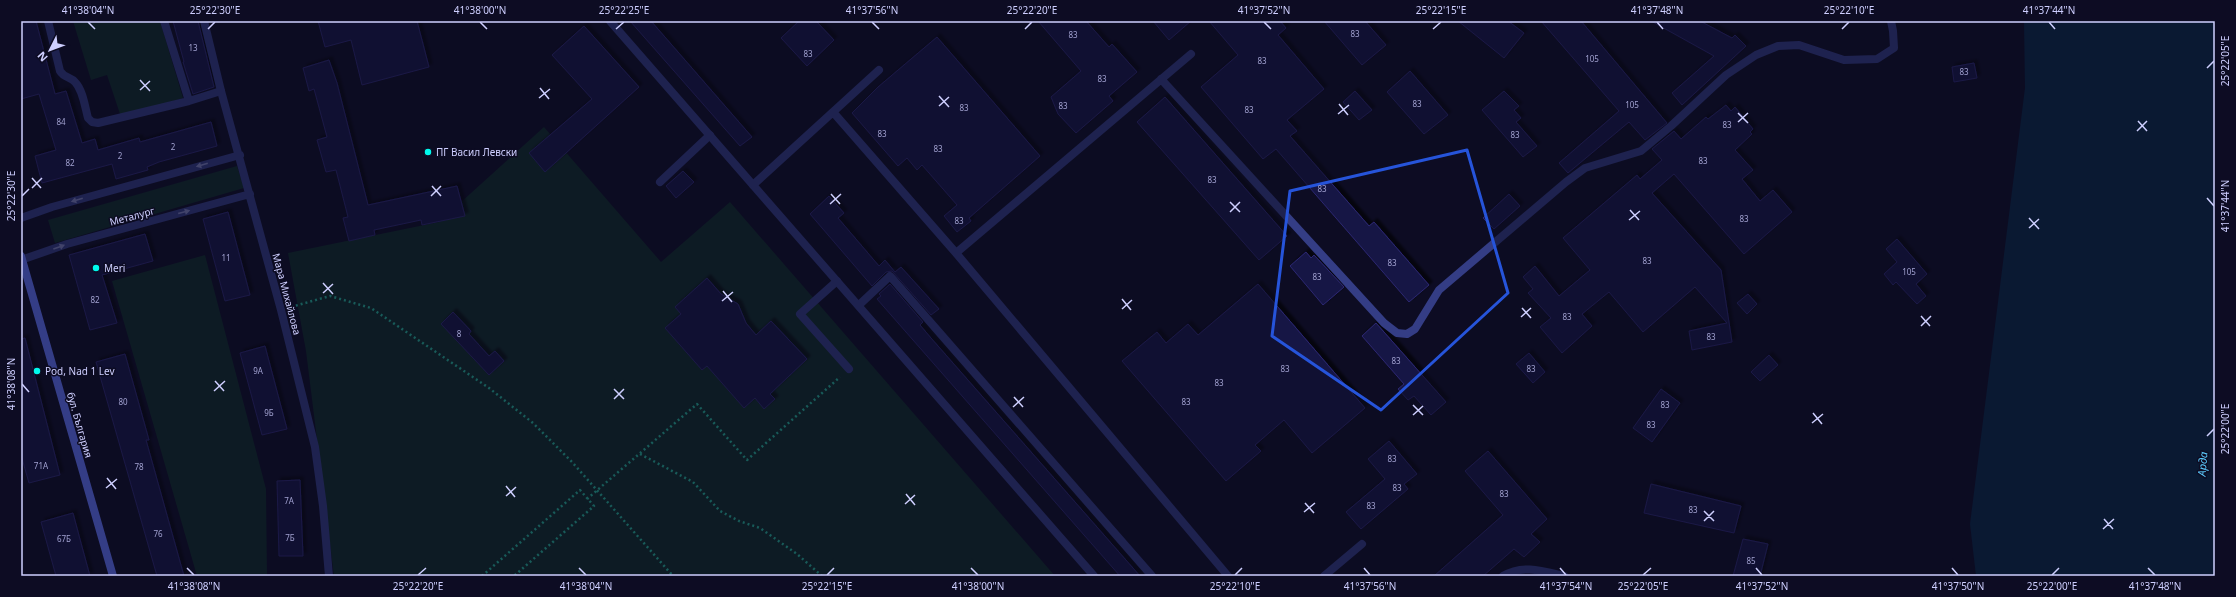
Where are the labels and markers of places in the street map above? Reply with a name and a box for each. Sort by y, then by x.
place label: ПГ Васил Левски [436,145,517,159]
marker: ПГ Васил Левски [423,147,433,157]
place label: Meri [104,261,125,275]
marker: Meri [91,263,101,273]
place label: Pod, Nad 1 Lev [45,364,115,378]
marker: Pod, Nad 1 Lev [32,366,42,376]

